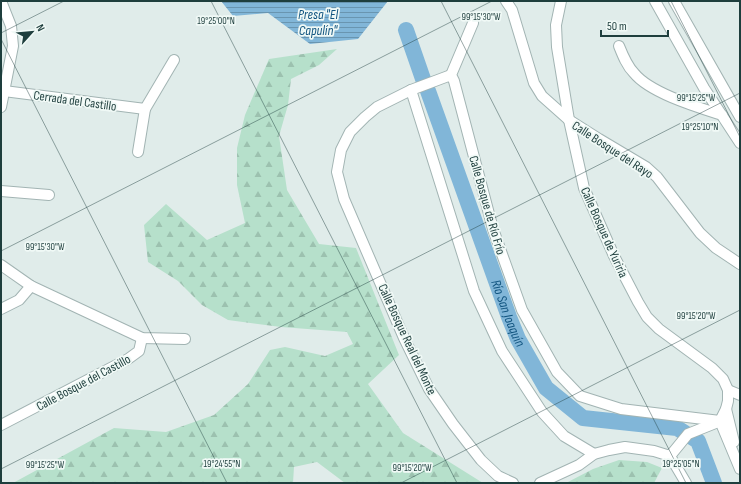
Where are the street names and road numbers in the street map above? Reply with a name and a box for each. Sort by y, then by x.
street label: Cerrada del Castillo [32,87,117,115]
street label: Calle Bosque del Rayo [569,118,656,182]
street label: Calle Bosque de Río Frío [465,154,509,257]
street label: Calle Bosque de Yuriria [577,185,631,280]
street label: Calle Bosque Real del Monte [374,281,440,398]
street label: Calle Bosque del Castillo [33,351,133,415]

